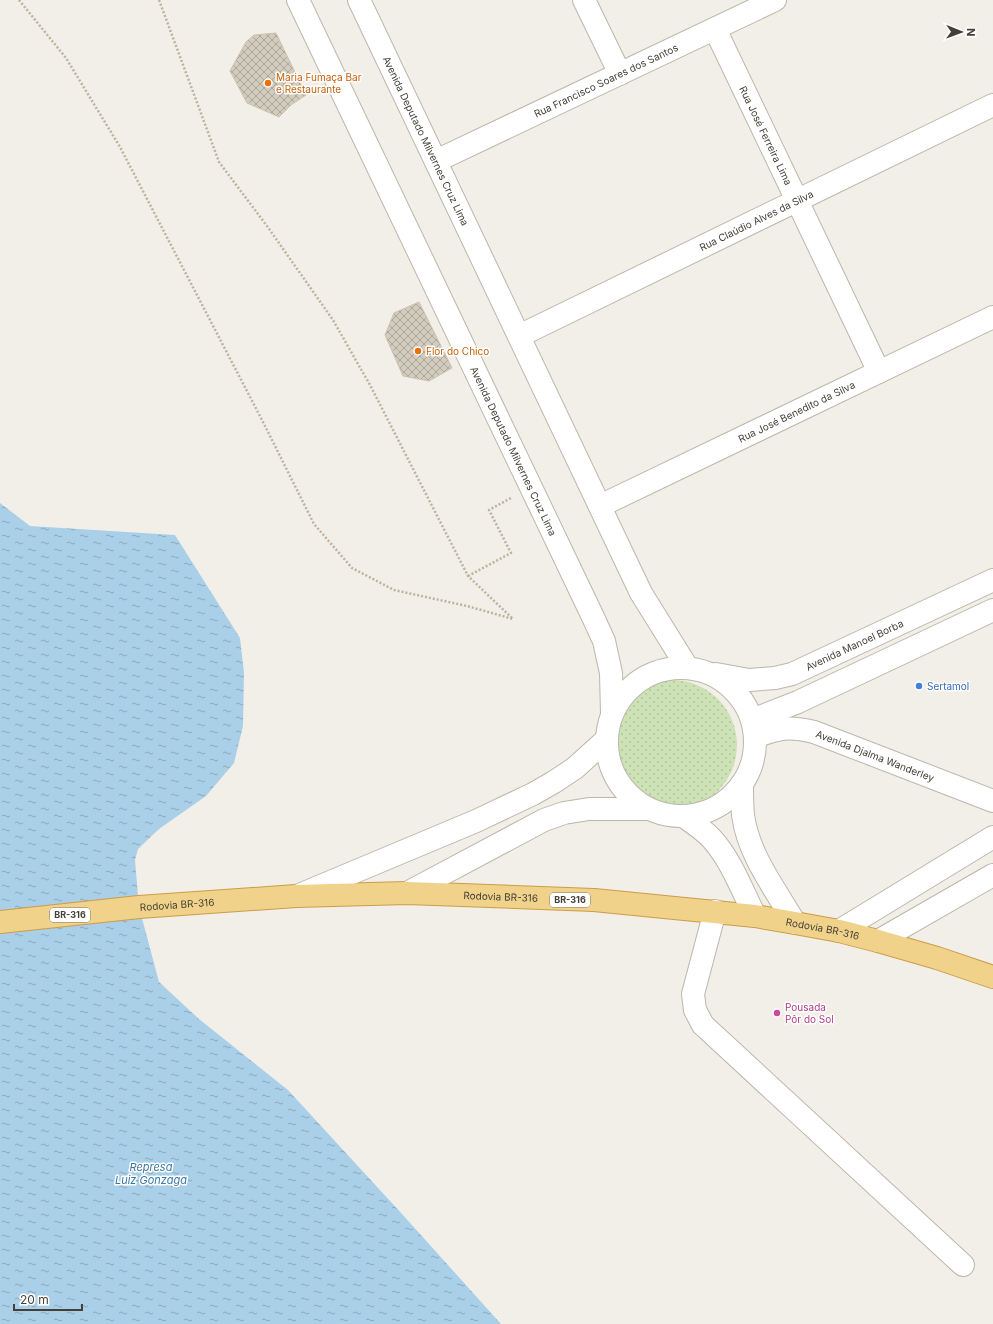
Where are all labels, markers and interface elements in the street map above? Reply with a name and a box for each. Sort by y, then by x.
north arrow [941,12,981,52]
text: N [964,28,978,36]
street label: Rua Francisco Soares dos Santos [532,41,680,120]
street label: Avenida Deputado Milvernes Cruz Lima [381,54,471,228]
place label: Maria Fumaça Bar e Restaurante [276,71,362,95]
marker: Maria Fumaça Bar e Restaurante [263,78,273,88]
street label: Rua José Ferreira Lima [737,84,795,187]
street label: Rua Claúdio Alves da Silva [697,188,815,253]
place label: Flor do Chico [426,345,489,357]
marker: Flor do Chico [413,346,423,356]
street label: Avenida Deputado Milvernes Cruz Lima [468,364,559,538]
street label: Rua José Benedito da Silva [736,378,857,445]
street label: Avenida Manoel Borba [804,617,905,673]
place label: Sertamol [927,680,969,692]
marker: Sertamol [914,681,924,691]
street label: Avenida Djalma Wanderley [814,727,936,784]
street label: Rodovia BR-316 [463,889,538,904]
road number: BR-316 [550,893,590,907]
street label: Rodovia BR-316 [139,896,215,913]
road number: BR-316 [50,908,90,922]
street label: Rodovia BR-316 [785,916,861,942]
place label: Pousada Pôr do Sol [785,1001,834,1025]
marker: Pousada Pôr do Sol [772,1008,782,1018]
water label: Represa Luiz Gonzaga [115,1160,187,1187]
scale bar [14,1286,82,1312]
text: 20 m [20,1292,49,1307]

